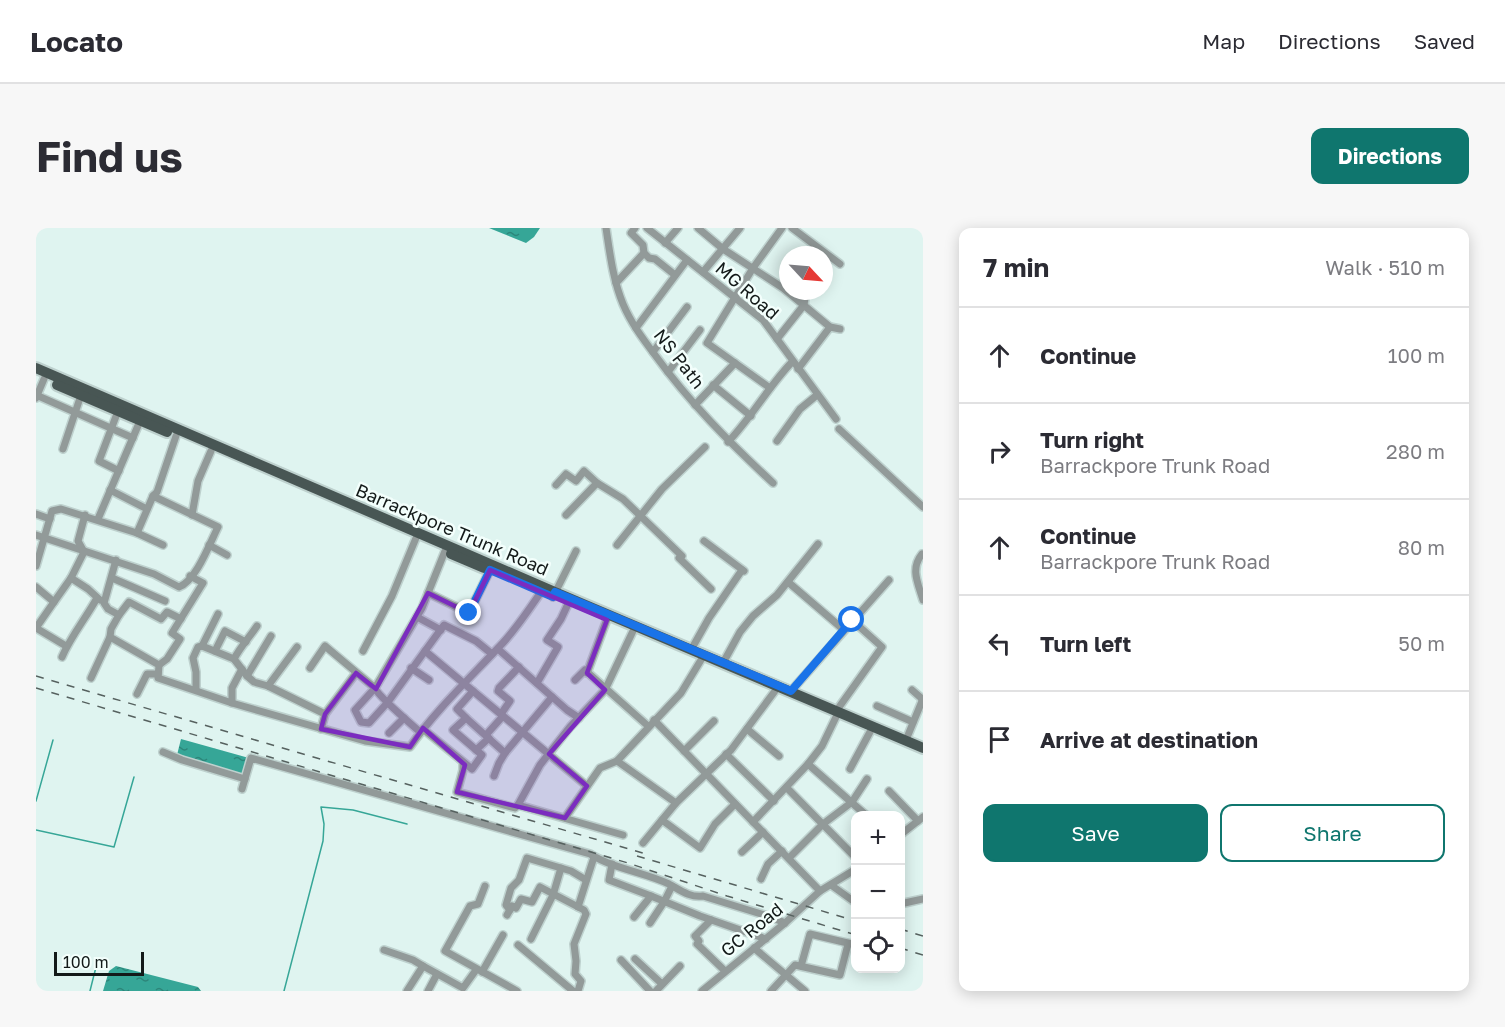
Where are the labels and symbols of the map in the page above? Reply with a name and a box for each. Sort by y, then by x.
north arrow [779,246,833,300]
street label: MG Road [711,257,784,324]
street label: NS Path [650,324,710,393]
street label: Barrackpore Trunk Road [353,478,552,580]
route end [455,599,481,625]
route start [838,606,864,632]
street label: GC Road [716,898,787,961]
scale bar [54,949,144,976]

